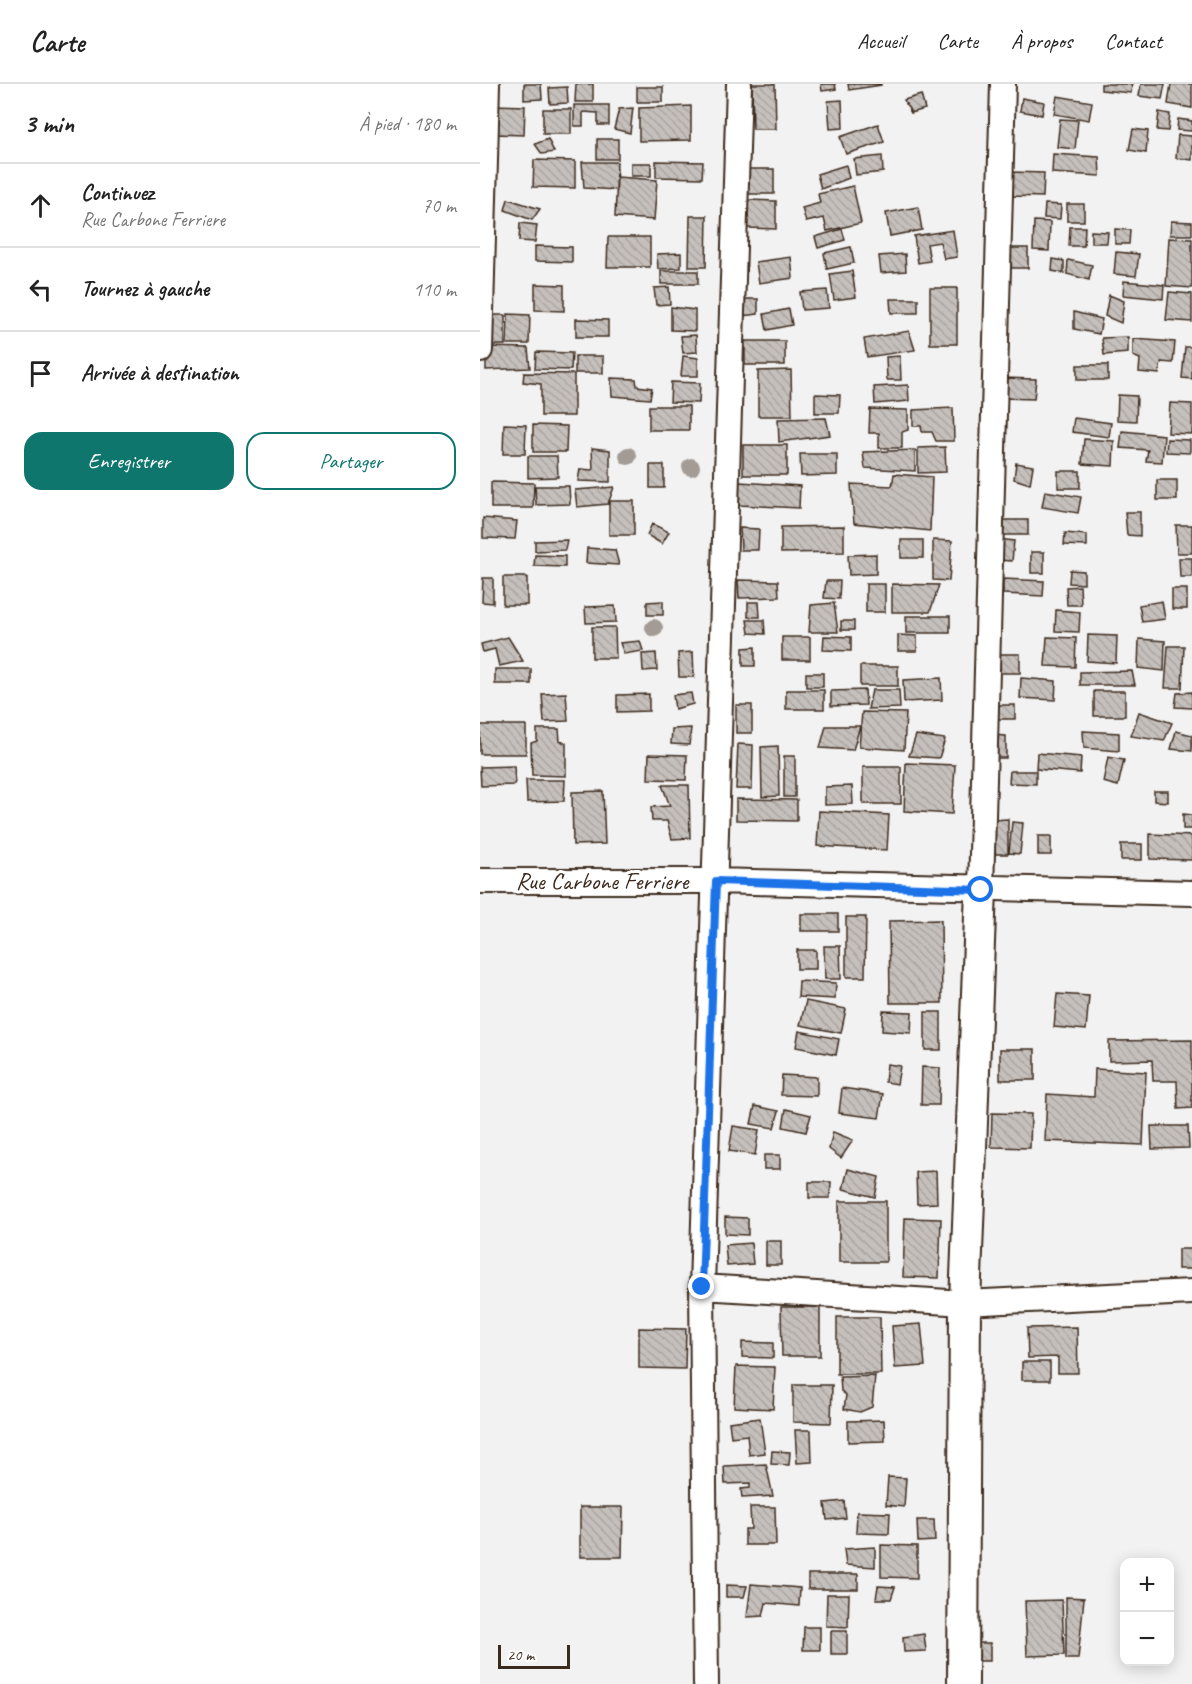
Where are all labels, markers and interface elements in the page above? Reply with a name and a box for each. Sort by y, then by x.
text: Carte [30,24,85,59]
text: Accueil [857,28,905,54]
text: Carte [938,28,978,54]
text: À propos [1011,28,1072,54]
text: Contact [1105,28,1162,54]
text: 3 min [24,107,74,140]
text: À pied · 180 m [359,111,456,136]
text: Continuez [81,179,154,207]
icon: ahead [24,189,57,222]
text: 70 m [422,193,456,218]
text: Rue Carbone Ferriere [81,207,225,232]
icon: left [24,273,57,306]
text: Tournez à gauche [81,275,209,303]
text: 110 m [413,277,456,302]
icon: arrive [24,357,57,390]
text: Arrivée à destination [81,359,239,387]
button: Enregistrer [24,432,234,490]
button: Partager [246,432,456,490]
street label: Rue Carbone Ferriere [516,866,691,896]
route start [967,876,993,902]
route end [688,1273,714,1299]
map controls [1120,1558,1174,1666]
button: + [1120,1558,1174,1612]
button: − [1120,1612,1174,1666]
scale bar [498,1642,570,1670]
text: 20 m [507,1645,534,1665]

